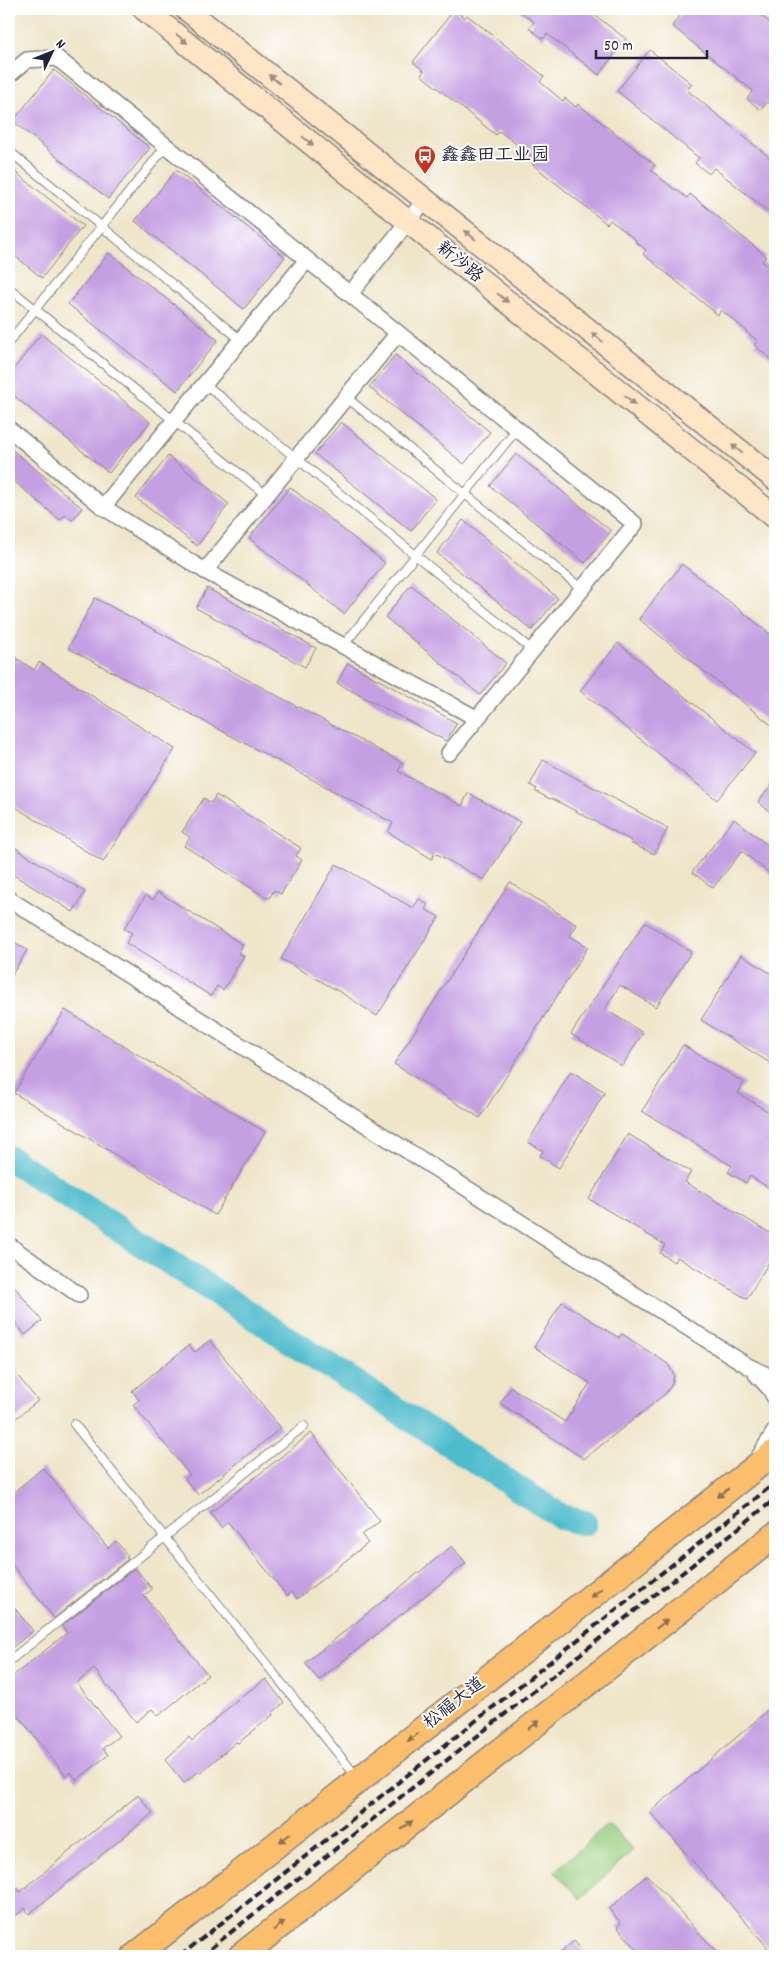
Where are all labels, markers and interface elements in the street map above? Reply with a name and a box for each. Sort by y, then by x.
north arrow [28,28,78,78]
scale bar [596,28,708,60]
one-way arrow [175,34,188,45]
text: N [50,35,70,54]
text: 50 m [604,36,633,58]
one-way arrow [268,74,281,85]
one-way arrow [301,136,314,147]
bus stop icon: 鑫鑫田工业园 [413,144,437,175]
place label: 鑫鑫田工业园 [441,144,549,169]
one-way arrow [463,230,476,241]
street label: 新沙路 [430,236,488,290]
one-way arrow [496,292,509,303]
one-way arrow [590,331,603,342]
one-way arrow [623,394,636,405]
one-way arrow [730,444,744,454]
one-way arrow [717,1487,730,1498]
one-way arrow [589,1588,602,1599]
one-way arrow [655,1619,668,1630]
street label: 松福大道 [419,1672,491,1736]
one-way arrow [527,1719,540,1730]
one-way arrow [407,1732,420,1743]
one-way arrow [400,1820,413,1831]
one-way arrow [279,1833,292,1843]
one-way arrow [272,1921,286,1931]

